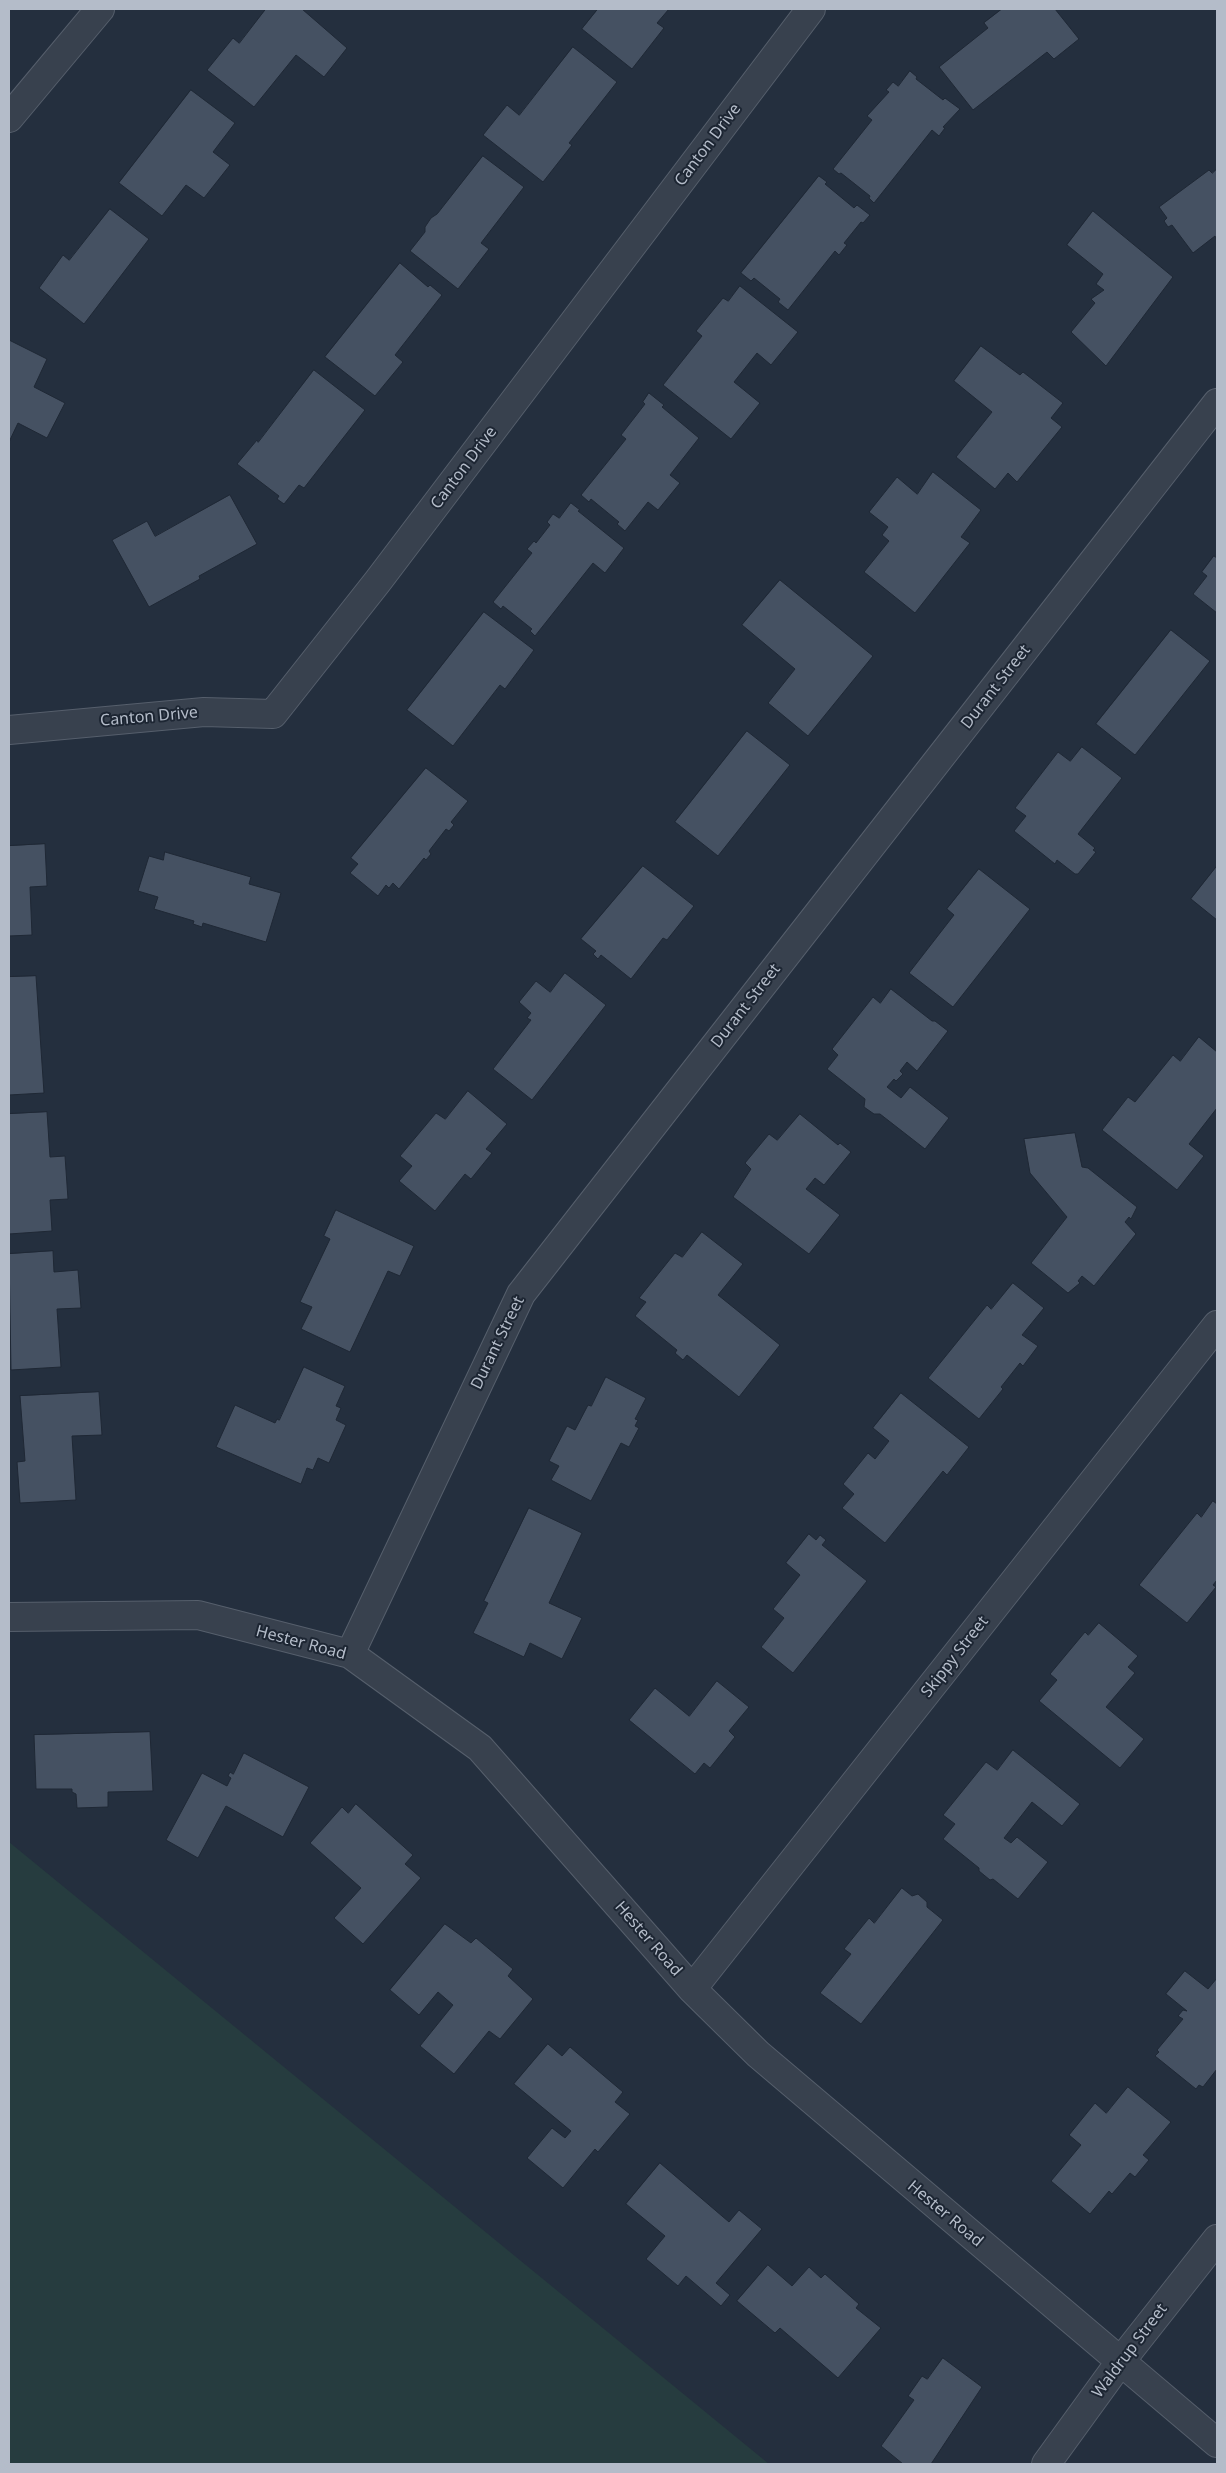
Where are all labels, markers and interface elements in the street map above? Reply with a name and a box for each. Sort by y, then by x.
street label: Canton Drive [671,100,745,190]
street label: Canton Drive [427,423,501,513]
street label: Durant Street [957,641,1035,733]
street label: Canton Drive [99,703,199,731]
street label: Durant Street [707,960,785,1052]
street label: Durant Street [467,1293,529,1393]
street label: Skippy Street [917,1613,993,1701]
street label: Hester Road [254,1622,348,1664]
street label: Hester Road [610,1898,686,1980]
street label: Hester Road [903,2177,987,2251]
street label: Waldrup Street [1088,2300,1172,2402]

